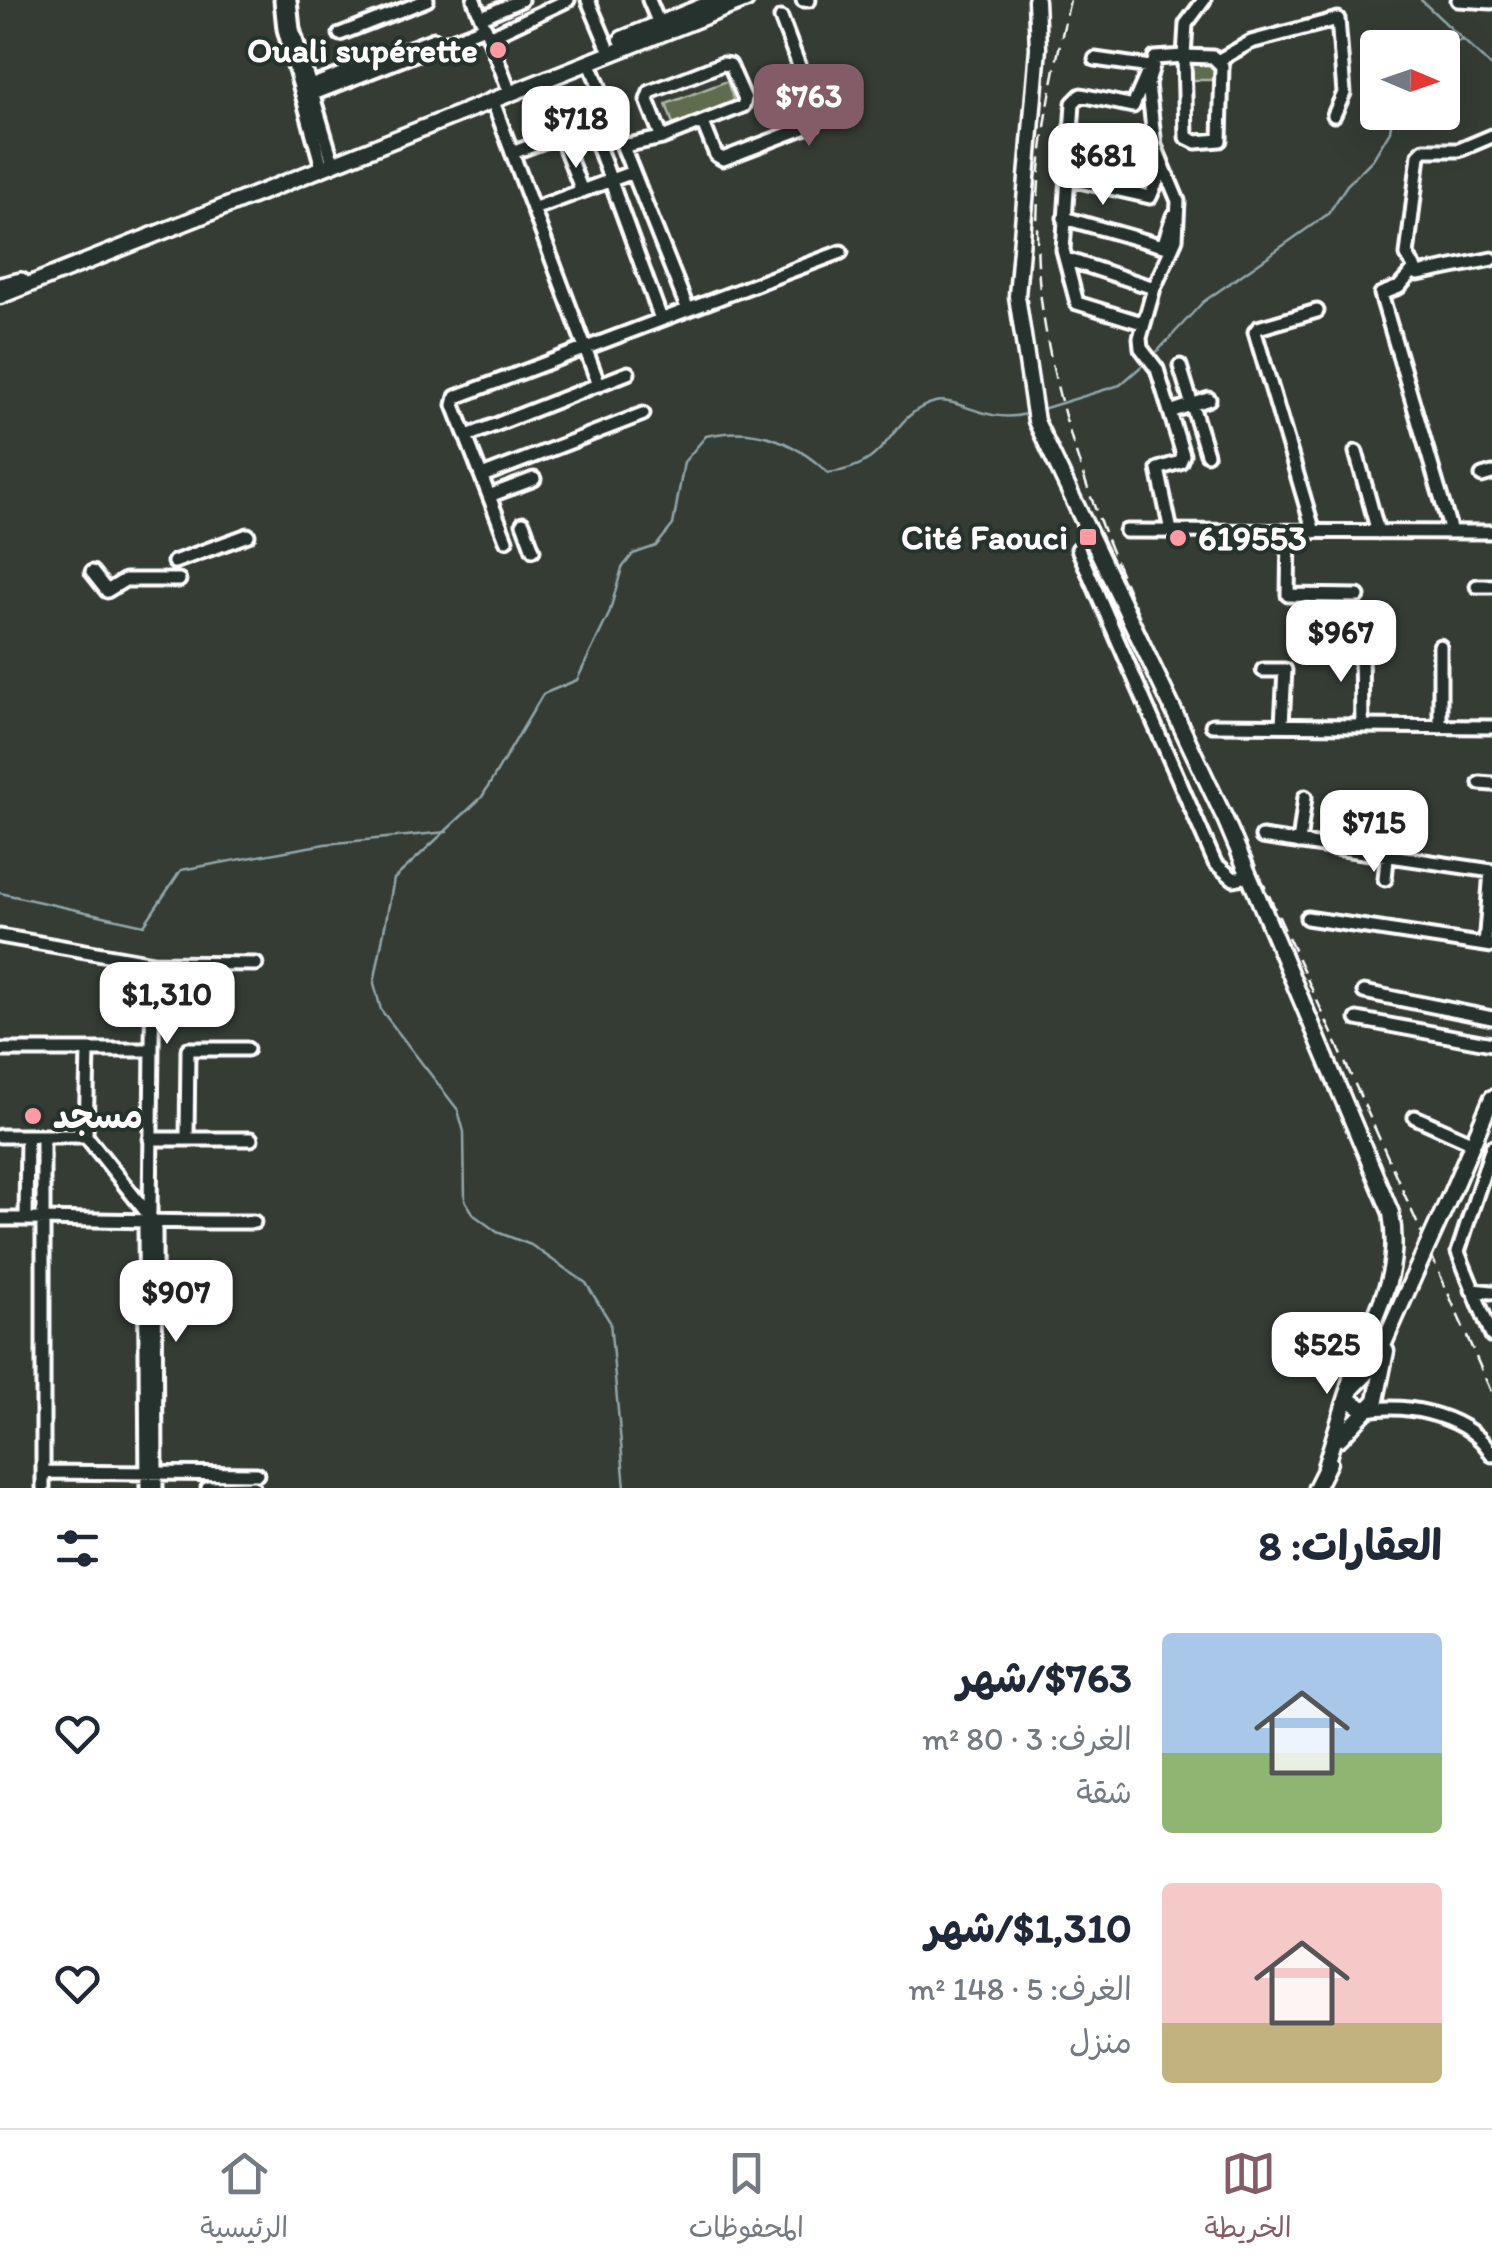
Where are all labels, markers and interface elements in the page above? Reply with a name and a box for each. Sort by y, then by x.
place label: Ouali supérette [247,29,478,71]
north arrow [1360,30,1460,130]
map controls [1360,30,1460,130]
marker: Ouali supérette [487,39,509,61]
pin: $763 [750,64,868,149]
text: $763 [776,77,842,115]
pin: $718 [517,86,635,171]
text: $718 [544,99,608,137]
pin: $681 [1044,123,1162,208]
text: $681 [1070,136,1136,174]
place label: Cité Faouci [901,516,1068,558]
place label: 619553 [1198,517,1307,559]
marker: Cité Faouci [1077,526,1099,548]
marker: 619553 [1167,527,1189,549]
pin: $967 [1282,600,1400,685]
text: $967 [1308,613,1374,651]
pin: $715 [1315,790,1433,875]
text: $715 [1342,803,1406,841]
pin: $1,310 [86,962,248,1047]
text: $1,310 [122,975,212,1013]
place label: مسجد [53,1095,143,1137]
marker: مسجد [22,1105,44,1127]
pin: $907 [117,1260,235,1345]
text: $907 [142,1273,210,1311]
pin: $525 [1268,1312,1386,1397]
text: $525 [1294,1325,1360,1363]
text: العقارات: 8 [1259,1520,1442,1571]
icon: filters [50,1521,105,1576]
text: $763/شهر [957,1652,1132,1703]
icon: home [1242,1673,1362,1793]
icon: heart [50,1706,105,1761]
text: الغرف: 3 · 80 m² [922,1720,1132,1758]
text: شقة [1076,1773,1132,1811]
text: $1,310/شهر [926,1902,1132,1953]
icon: home [1242,1923,1362,2043]
icon: heart [50,1956,105,2011]
text: الغرف: 5 · 148 m² [909,1970,1132,2008]
text: منزل [1069,2023,1132,2061]
tab: الرئيسية [200,2146,288,2252]
tab: المحفوظات [689,2146,804,2252]
tab: الخريطة [1204,2146,1292,2252]

